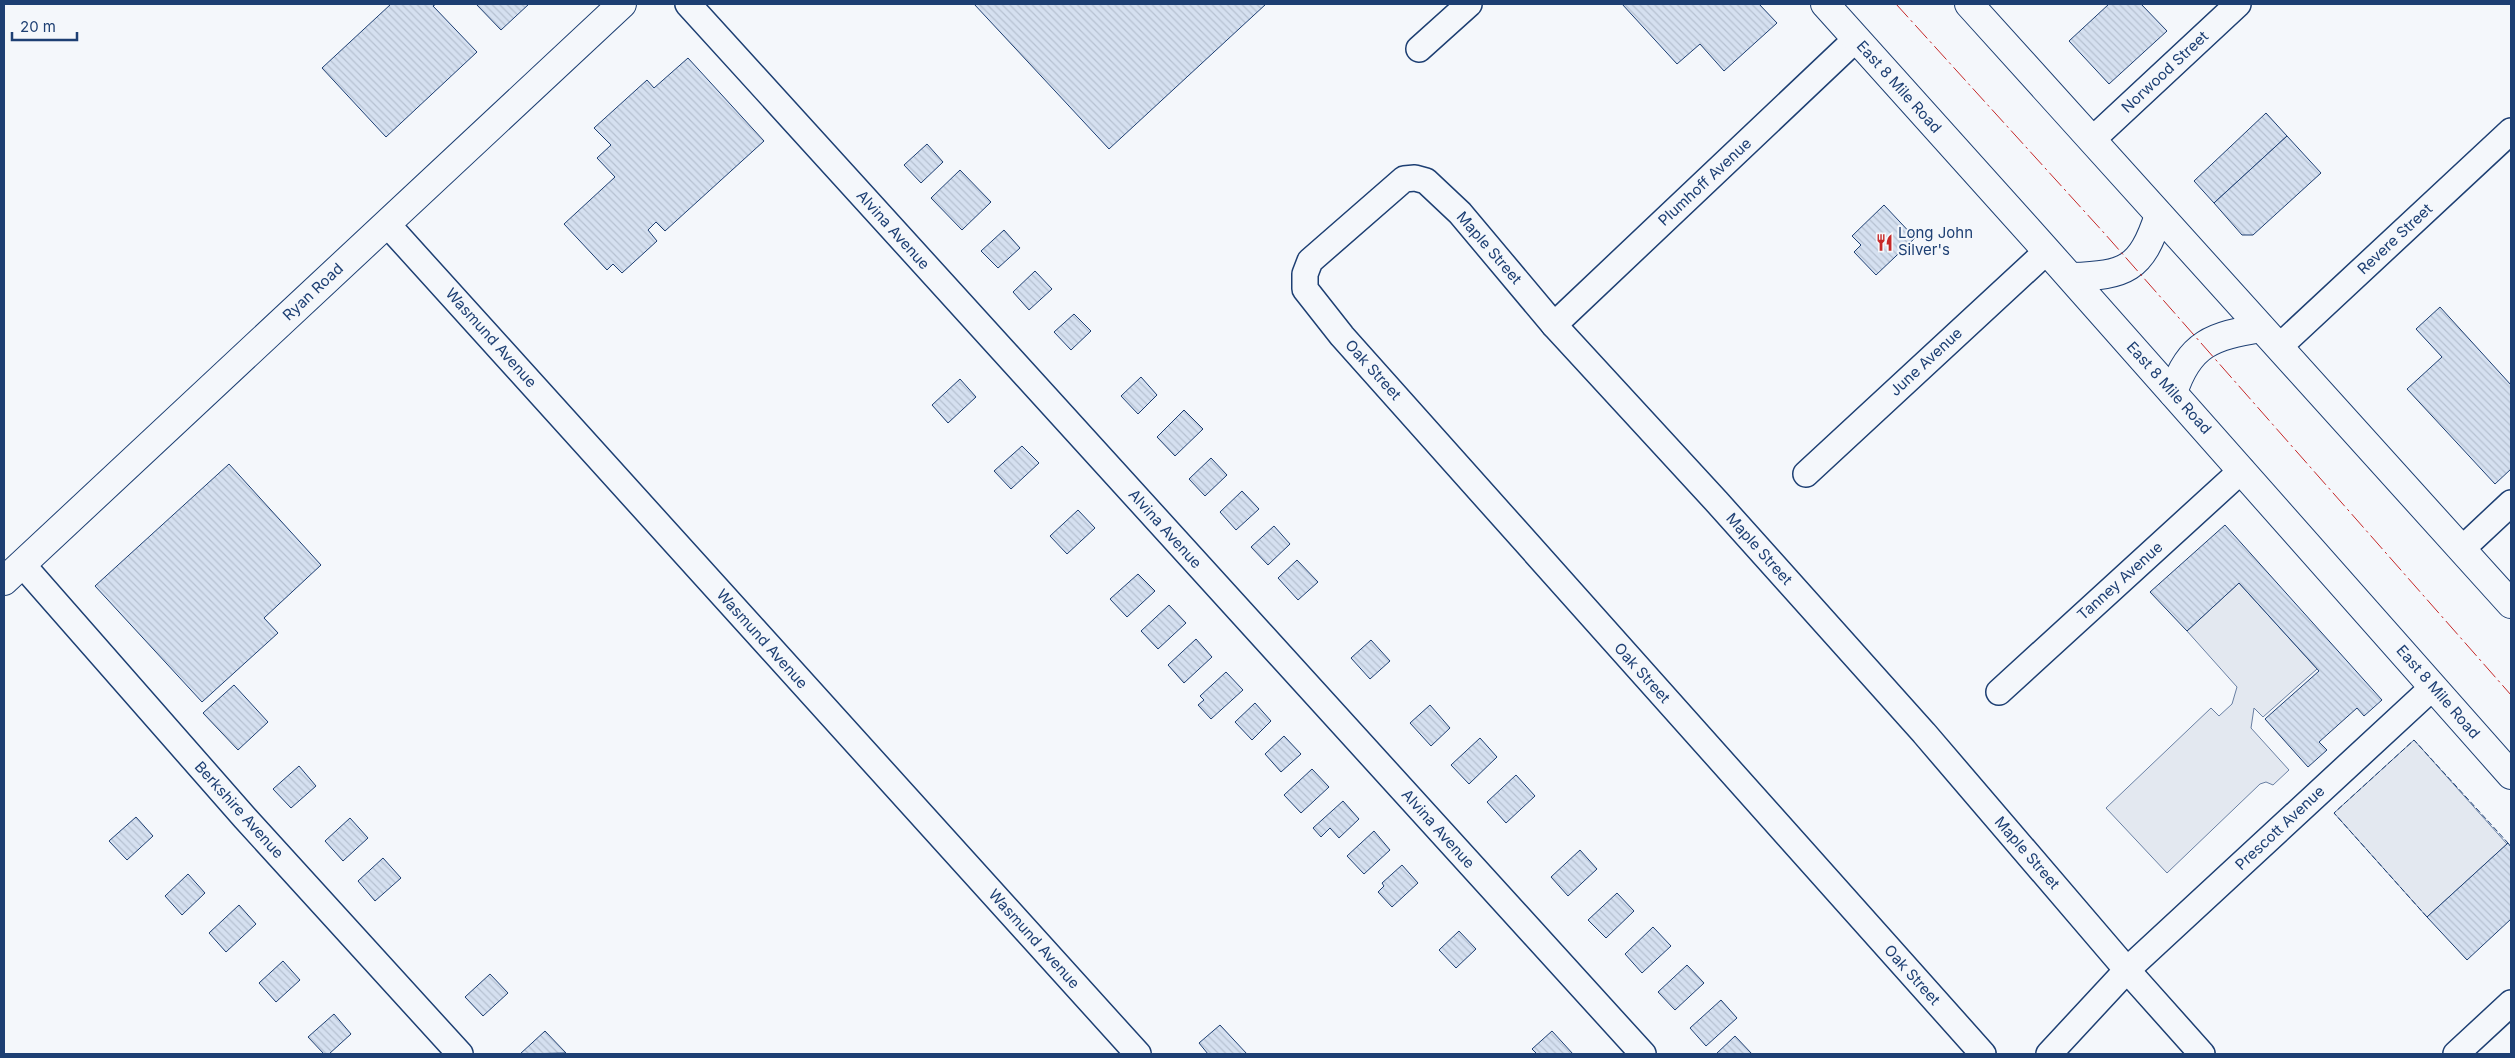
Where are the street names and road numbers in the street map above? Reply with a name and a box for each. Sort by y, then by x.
street label: Norwood Street [2117,27,2212,117]
street label: East 8 Mile Road [1853,36,1946,137]
street label: Plumhoff Avenue [1654,134,1755,230]
street label: Alvina Avenue [853,186,934,273]
street label: Revere Street [2353,199,2436,278]
street label: Maple Street [1453,207,1526,288]
street label: Ryan Road [278,259,347,324]
street label: Wasmund Avenue [442,284,541,391]
street label: June Avenue [1886,323,1966,400]
street label: Oak Street [1341,336,1405,404]
street label: East 8 Mile Road [2123,337,2216,438]
street label: Alvina Avenue [1125,485,1206,572]
street label: Maple Street [1722,509,1797,589]
street label: Tanney Avenue [2073,537,2166,624]
street label: Wasmund Avenue [713,585,812,692]
street label: Oak Street [1610,639,1674,707]
street label: East 8 Mile Road [2393,641,2484,742]
street label: Berkshire Avenue [191,757,288,862]
street label: Prescott Avenue [2231,781,2328,874]
street label: Alvina Avenue [1398,785,1479,872]
street label: Maple Street [1991,812,2064,893]
street label: Wasmund Avenue [985,885,1084,992]
street label: Oak Street [1880,941,1944,1009]

